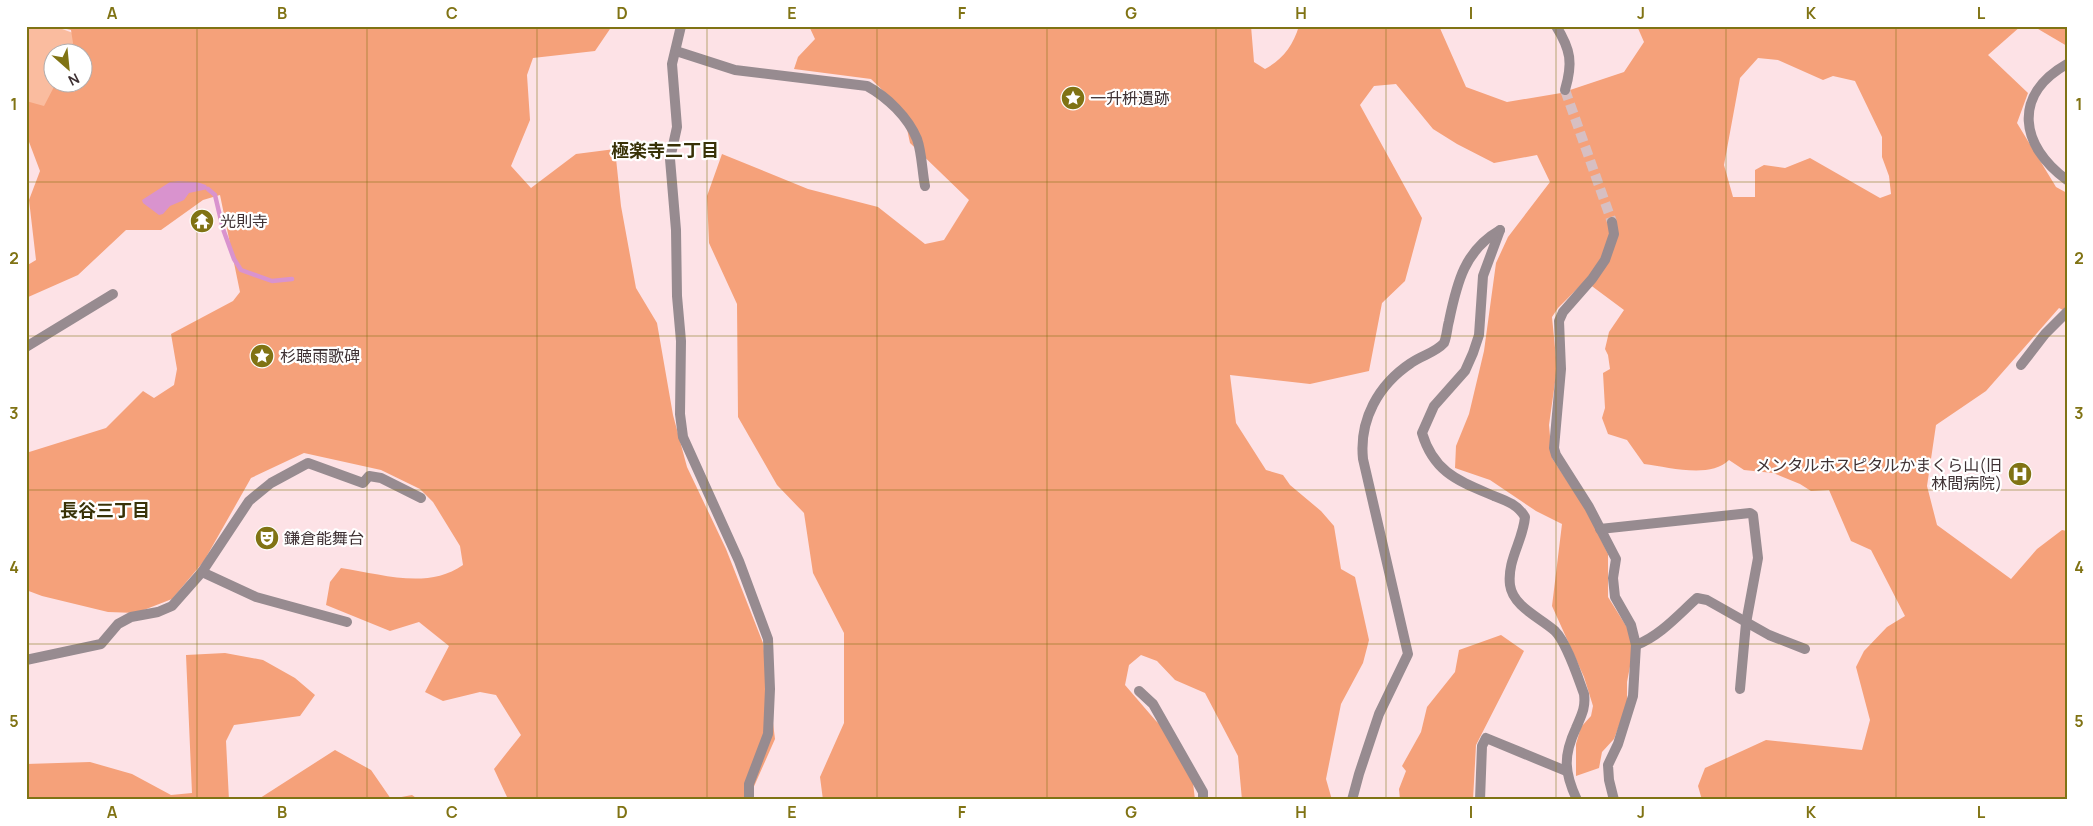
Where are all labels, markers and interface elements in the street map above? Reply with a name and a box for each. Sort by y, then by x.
text: A [107,2,118,24]
text: B [277,2,287,24]
text: C [446,2,458,24]
text: D [616,2,628,24]
text: E [787,2,797,24]
text: F [958,2,967,24]
text: G [1125,2,1137,24]
text: H [1295,2,1307,24]
text: I [1469,2,1473,24]
text: J [1637,2,1645,24]
text: K [1806,2,1817,24]
text: L [1977,2,1986,24]
north arrow [42,42,92,92]
text: N [65,69,83,91]
place icon: 一升枡遺跡 [1060,85,1086,111]
place label: 一升枡遺跡 [1090,87,1170,109]
text: 1 [10,93,18,115]
text: 1 [2075,93,2083,115]
district label: 極楽寺二丁目 [611,138,719,162]
temple icon: 光則寺 [189,208,215,234]
place label: 光則寺 [220,210,268,232]
text: 2 [9,247,19,269]
text: 2 [2074,247,2084,269]
place icon: 杉聴雨歌碑 [249,343,275,369]
place label: 杉聴雨歌碑 [280,345,360,367]
text: 3 [9,402,19,424]
text: 3 [2074,402,2084,424]
place label: メンタルホスピタルかまくら山(旧 林間病院) [1755,454,2002,494]
hospital icon: メンタルホスピタルかまくら山(旧 林間病院) [2007,461,2033,487]
district label: 長谷三丁目 [60,498,150,522]
theatre icon: 鎌倉能舞台 [254,525,280,551]
place label: 鎌倉能舞台 [284,527,364,549]
text: 4 [9,556,19,578]
text: 4 [2074,556,2084,578]
text: 5 [9,710,19,732]
text: 5 [2074,710,2084,732]
text: A [107,801,118,823]
text: B [277,801,287,823]
text: C [446,801,458,823]
text: D [616,801,628,823]
text: E [787,801,797,823]
text: F [958,801,967,823]
text: G [1125,801,1137,823]
text: H [1295,801,1307,823]
text: I [1469,801,1473,823]
text: J [1637,801,1645,823]
text: K [1806,801,1817,823]
text: L [1977,801,1986,823]

